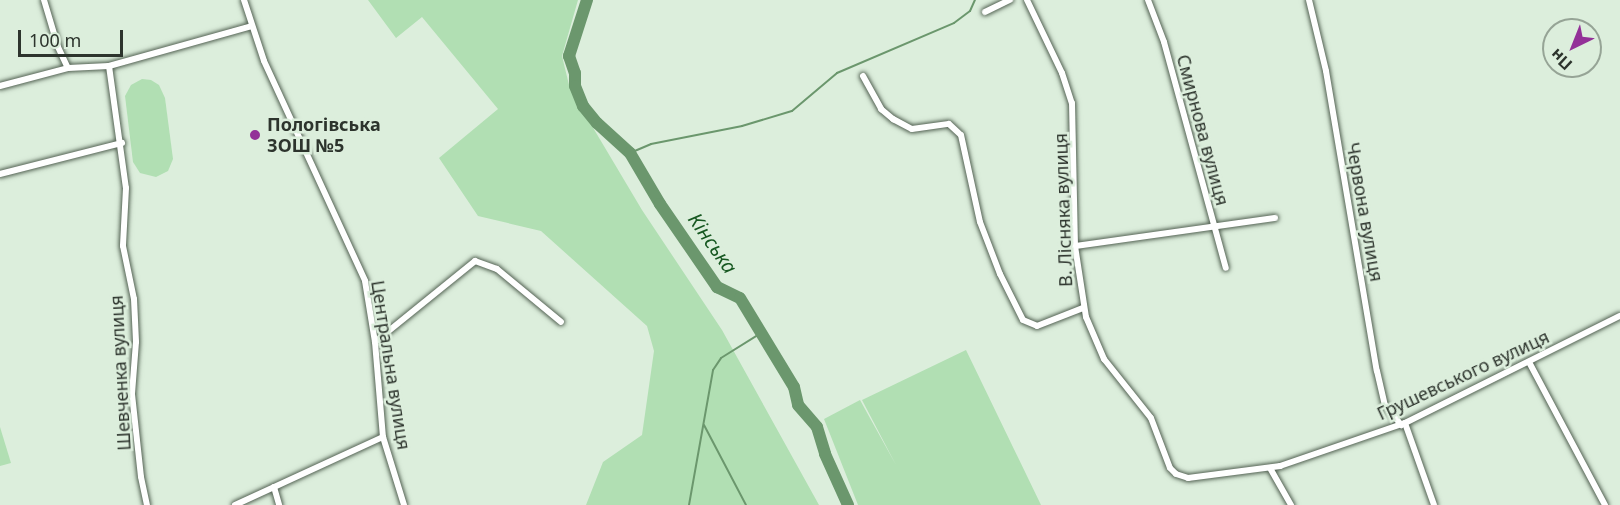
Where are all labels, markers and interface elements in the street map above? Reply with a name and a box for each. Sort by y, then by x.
scale bar [21,18,126,56]
north arrow [1542,18,1602,78]
text: 100 m [29,28,81,52]
text: Пн [1545,44,1577,75]
street label: Смирнова вулиця [1172,52,1234,208]
place label: Пологівська ЗОШ №5 [267,114,381,156]
marker: Пологівська ЗОШ №5 [248,128,262,142]
street label: В. Лісняка вулиця [1050,133,1076,287]
street label: Червона вулиця [1342,141,1388,283]
water label: Кінська [684,208,742,278]
street label: Центральна вулиця [367,279,415,451]
street label: Шевченка вулиця [105,295,135,451]
street label: Грушевського вулиця [1374,326,1552,424]

